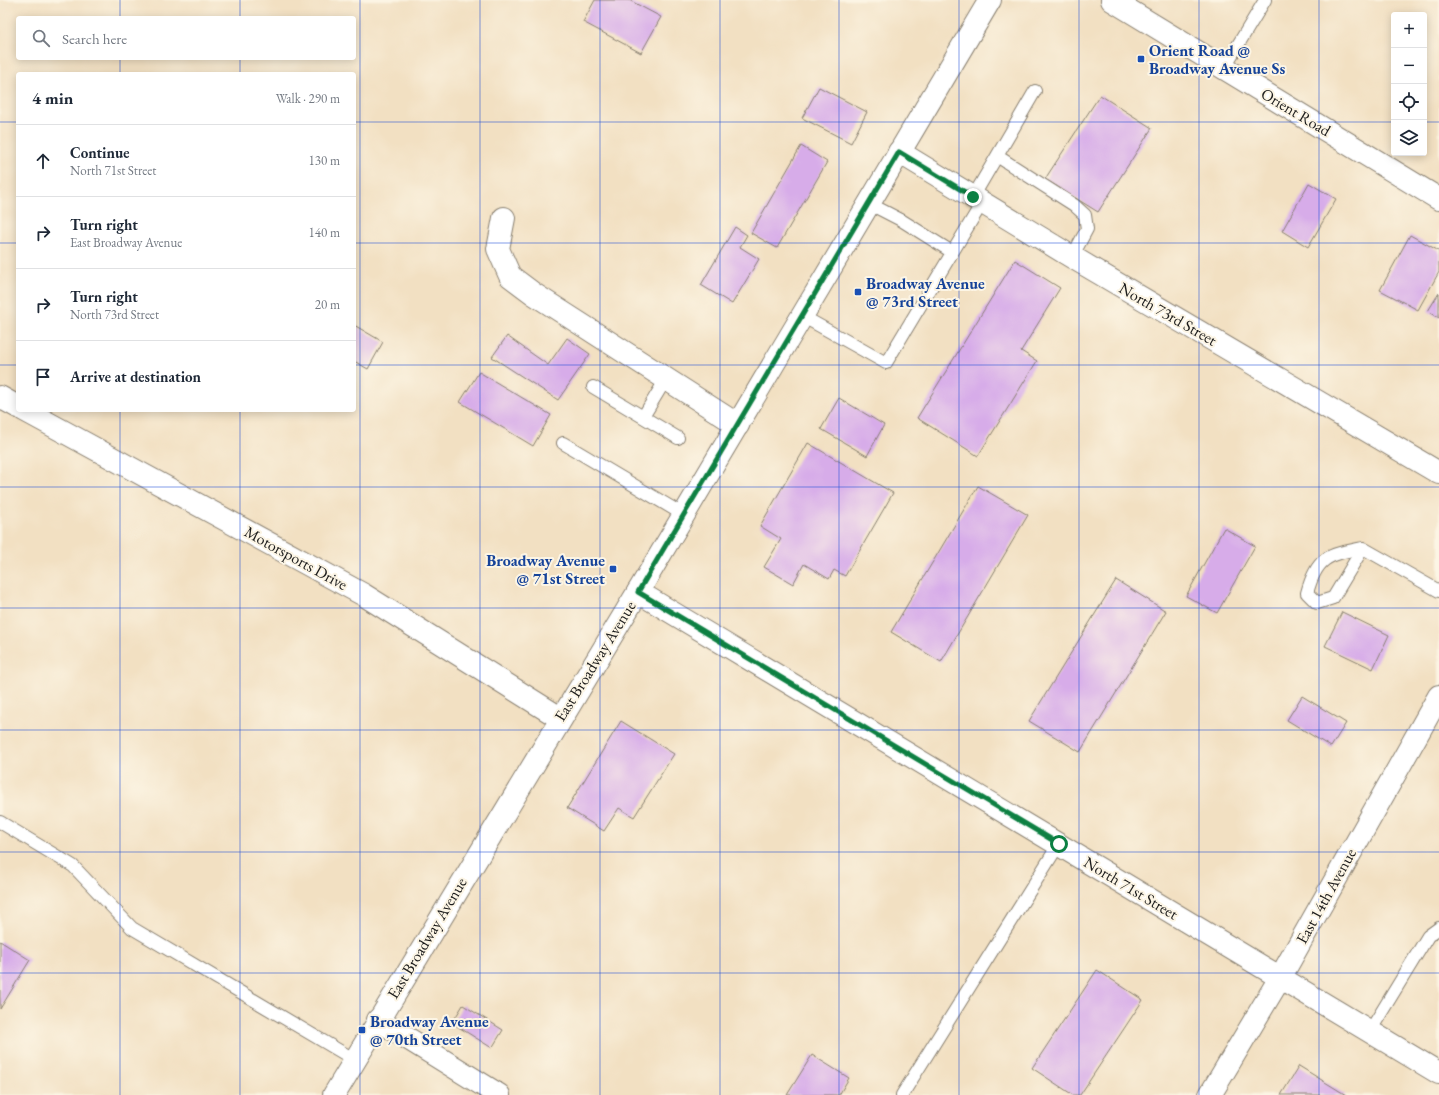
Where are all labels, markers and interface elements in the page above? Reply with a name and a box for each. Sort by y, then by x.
map controls [1391,12,1427,156]
button: + [1391,12,1427,48]
search box [16,16,356,60]
icon: search [30,27,52,49]
text: Search here [62,29,127,48]
place label: Orient Road @ Broadway Avenue Ss [1149,40,1285,79]
button: − [1391,48,1427,84]
marker: Orient Road @ Broadway Avenue Ss [1136,54,1146,64]
street label: Orient Road [1257,83,1336,142]
button: locate [1391,84,1427,120]
text: 4 min [32,87,73,109]
text: Walk · 290 m [276,90,340,107]
button: layers [1391,120,1427,156]
text: Continue [70,143,130,162]
icon: ahead [32,150,54,172]
text: 130 m [309,152,340,169]
text: North 71st Street [70,162,156,179]
route end [964,188,982,206]
text: Turn right [70,215,138,234]
icon: right [32,222,54,244]
text: 140 m [309,224,340,241]
text: East Broadway Avenue [70,234,182,251]
place label: Broadway Avenue @ 73rd Street [866,273,985,312]
street label: North 73rd Street [1115,278,1221,350]
text: Turn right [70,287,138,306]
marker: Broadway Avenue @ 73rd Street [853,287,863,297]
icon: right [32,294,54,316]
text: 20 m [315,296,340,313]
text: North 73rd Street [70,306,159,323]
icon: arrive [32,366,54,388]
text: Arrive at destination [70,367,201,386]
street label: Motorsports Drive [241,521,351,595]
place label: Broadway Avenue @ 71st Street [486,550,605,589]
marker: Broadway Avenue @ 71st Street [608,564,618,574]
street label: East Broadway Avenue [549,597,641,725]
route start [1050,835,1068,853]
street label: East 14th Avenue [1291,844,1361,948]
street label: North 71st Street [1080,852,1182,924]
street label: East Broadway Avenue [382,873,472,1003]
place label: Broadway Avenue @ 70th Street [370,1011,489,1050]
marker: Broadway Avenue @ 70th Street [357,1025,367,1035]

